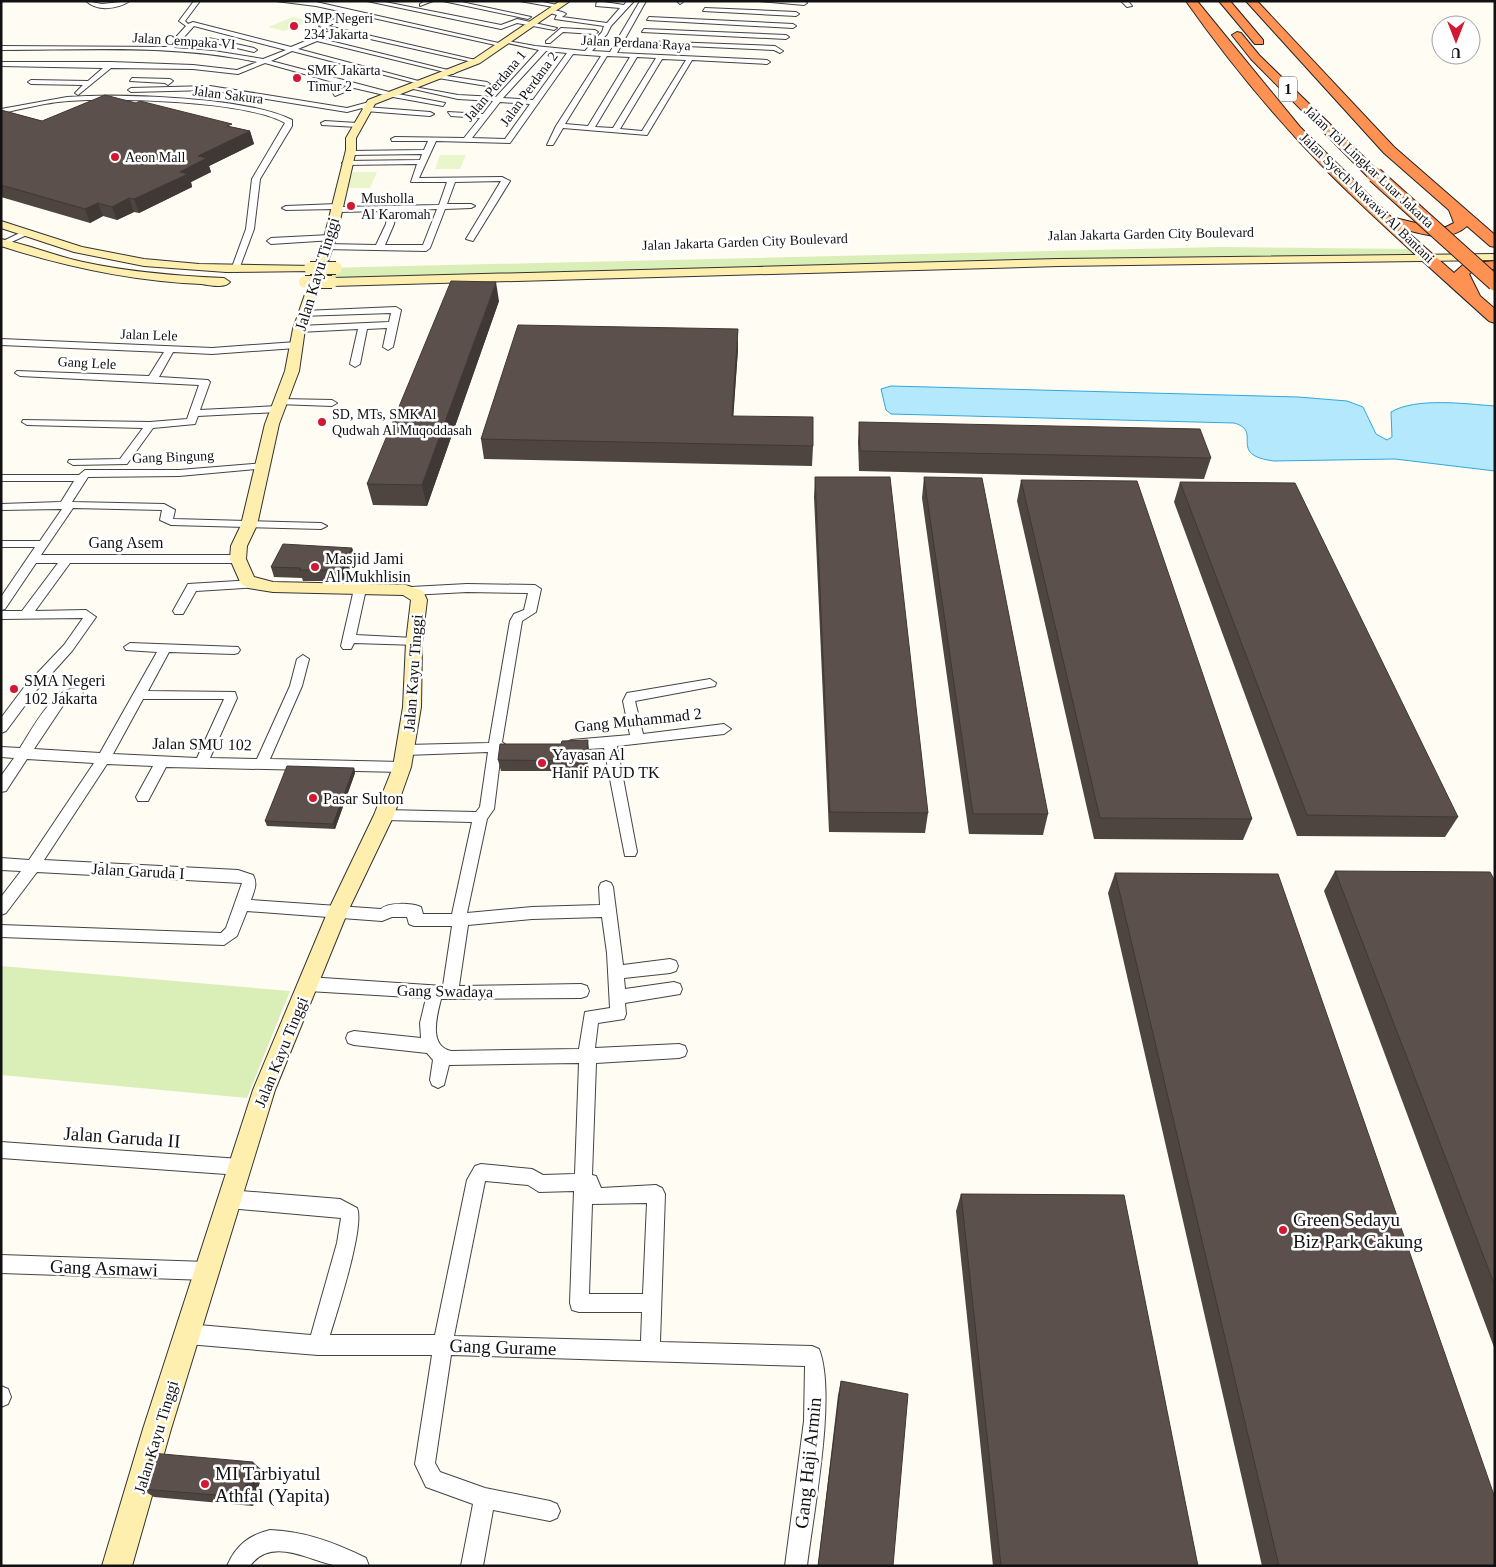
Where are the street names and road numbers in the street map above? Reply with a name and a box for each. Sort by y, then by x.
street label: Jalan Cempaka VI [132,30,236,52]
street label: Jalan Perdana Raya [581,33,692,53]
street label: Jalan Perdana 1 [461,48,529,124]
street label: Jalan Perdana 2 [497,49,561,129]
road number: 1 [1279,76,1297,102]
street label: Jalan Sakura [192,83,265,107]
street label: Jalan Tol Lingkar Luar Jakarta [1301,103,1437,231]
street label: Jalan Syech Nawawi Al Bantani [1297,130,1437,266]
street label: Jalan Kayu Tinggi [292,215,343,333]
street label: Jalan Jakarta Garden City Boulevard [1048,225,1254,243]
street label: Jalan Jakarta Garden City Boulevard [642,231,848,253]
street label: Jalan Lele [120,327,178,343]
street label: Gang Lele [57,354,117,372]
street label: Gang Bingung [132,448,214,466]
street label: Gang Asem [88,534,164,552]
street label: Jalan Kayu Tinggi [400,613,427,732]
street label: Gang Muhammad 2 [573,705,703,736]
street label: Jalan SMU 102 [152,735,252,753]
street label: Jalan Garuda I [91,860,185,882]
street label: Gang Swadaya [397,982,493,1001]
street label: Jalan Kayu Tinggi [251,994,312,1110]
street label: Jalan Garuda II [63,1122,181,1152]
street label: Gang Asmawi [50,1256,158,1280]
street label: Gang Gurame [449,1335,557,1359]
street label: Jalan Kayu Tinggi [131,1378,182,1496]
street label: Gang Haji Armin [791,1396,825,1530]

